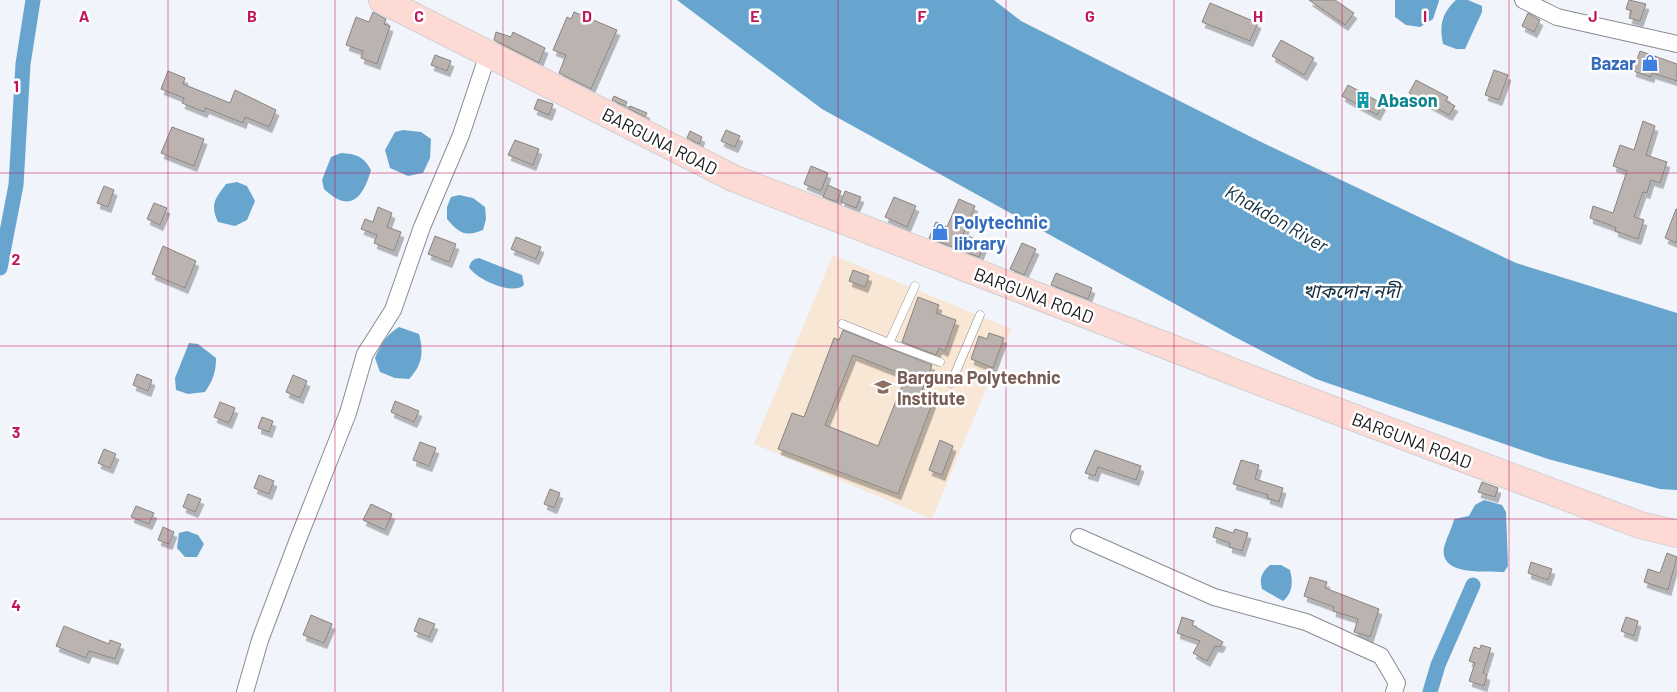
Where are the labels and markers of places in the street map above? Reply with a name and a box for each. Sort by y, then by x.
place label: Bazar [1591,52,1636,74]
shop icon: Bazar [1640,53,1660,73]
place label: Abason [1377,89,1438,111]
building icon: Abason [1353,90,1373,110]
place label: Polytechnic library [954,211,1048,254]
shop icon: Polytechnic library [930,222,950,242]
place label: Barguna Polytechnic Institute [897,366,1061,409]
school or university icon: Barguna Polytechnic Institute [873,377,893,397]

